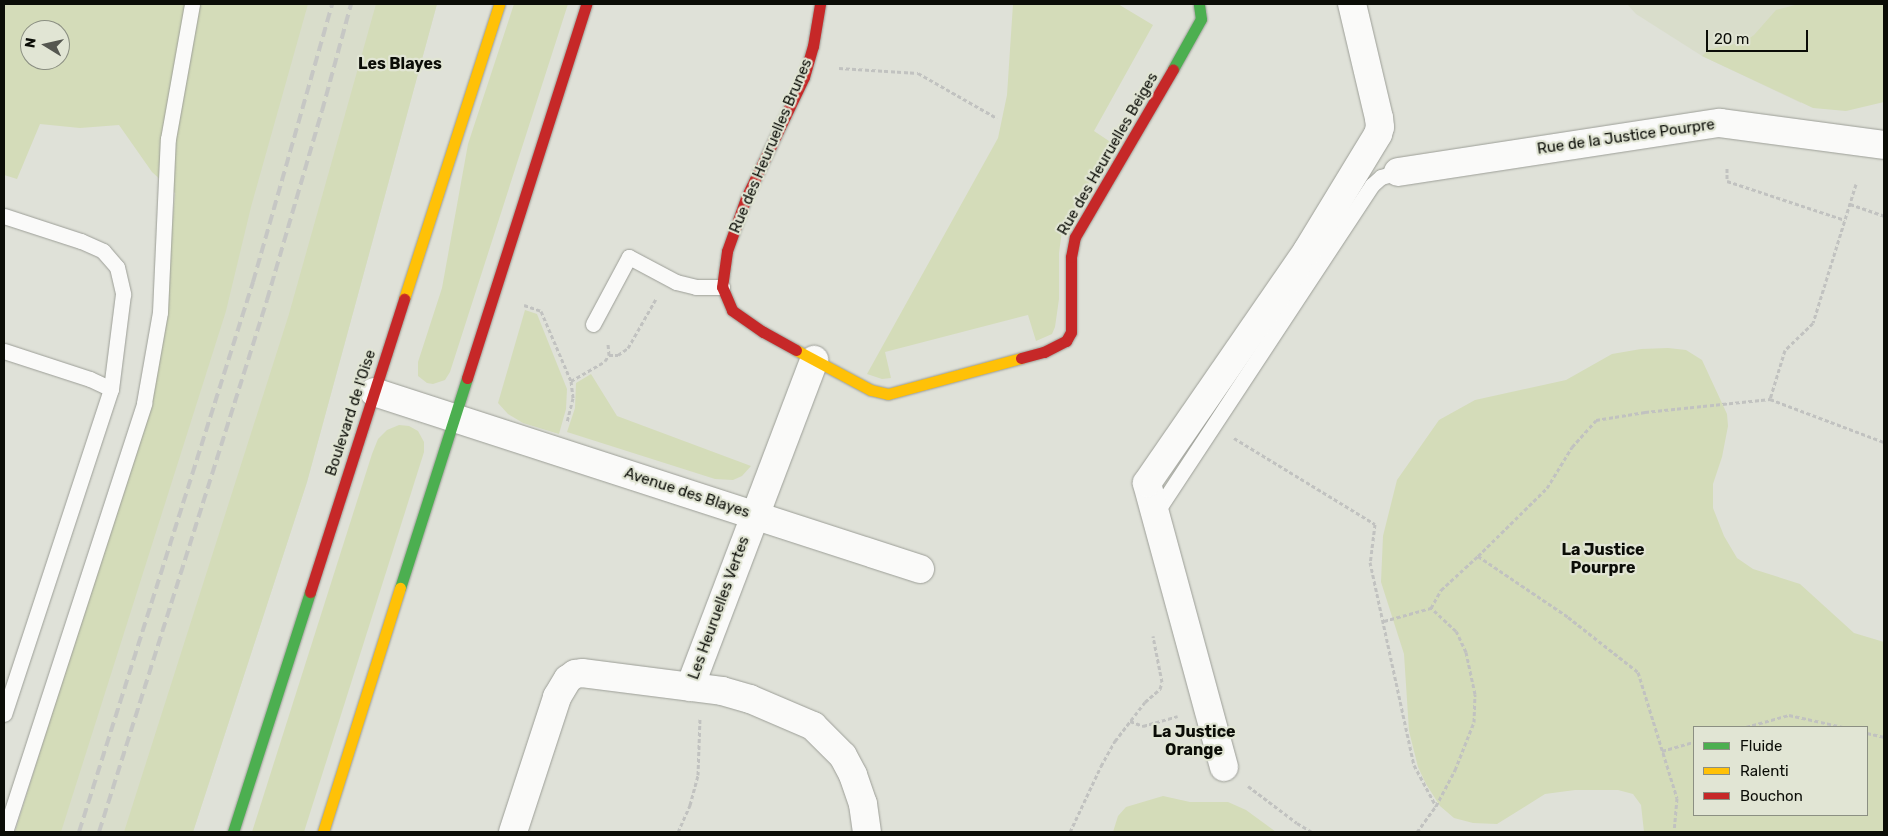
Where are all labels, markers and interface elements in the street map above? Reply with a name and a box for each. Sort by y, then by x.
north arrow [20,20,70,70]
scale bar [1708,20,1810,52]
text: 20 m [1714,30,1749,48]
text: N [21,36,40,49]
district label: Les Blayes [358,54,442,74]
street label: Rue des Heuruelles Brunes [726,56,816,236]
street label: Rue des Heuruelles Beiges [1054,69,1162,239]
street label: Rue de la Justice Pourpre [1536,116,1716,158]
street label: Boulevard de l'Oise [322,348,380,478]
street label: Avenue des Blayes [622,464,752,522]
street label: Les Heuruelles Vertes [685,534,753,682]
district label: La Justice Pourpre [1561,540,1645,578]
district label: La Justice Orange [1152,722,1236,760]
legend [1693,726,1868,816]
text: Fluide [1740,737,1782,755]
text: Ralenti [1740,762,1789,780]
text: Bouchon [1740,787,1803,805]

